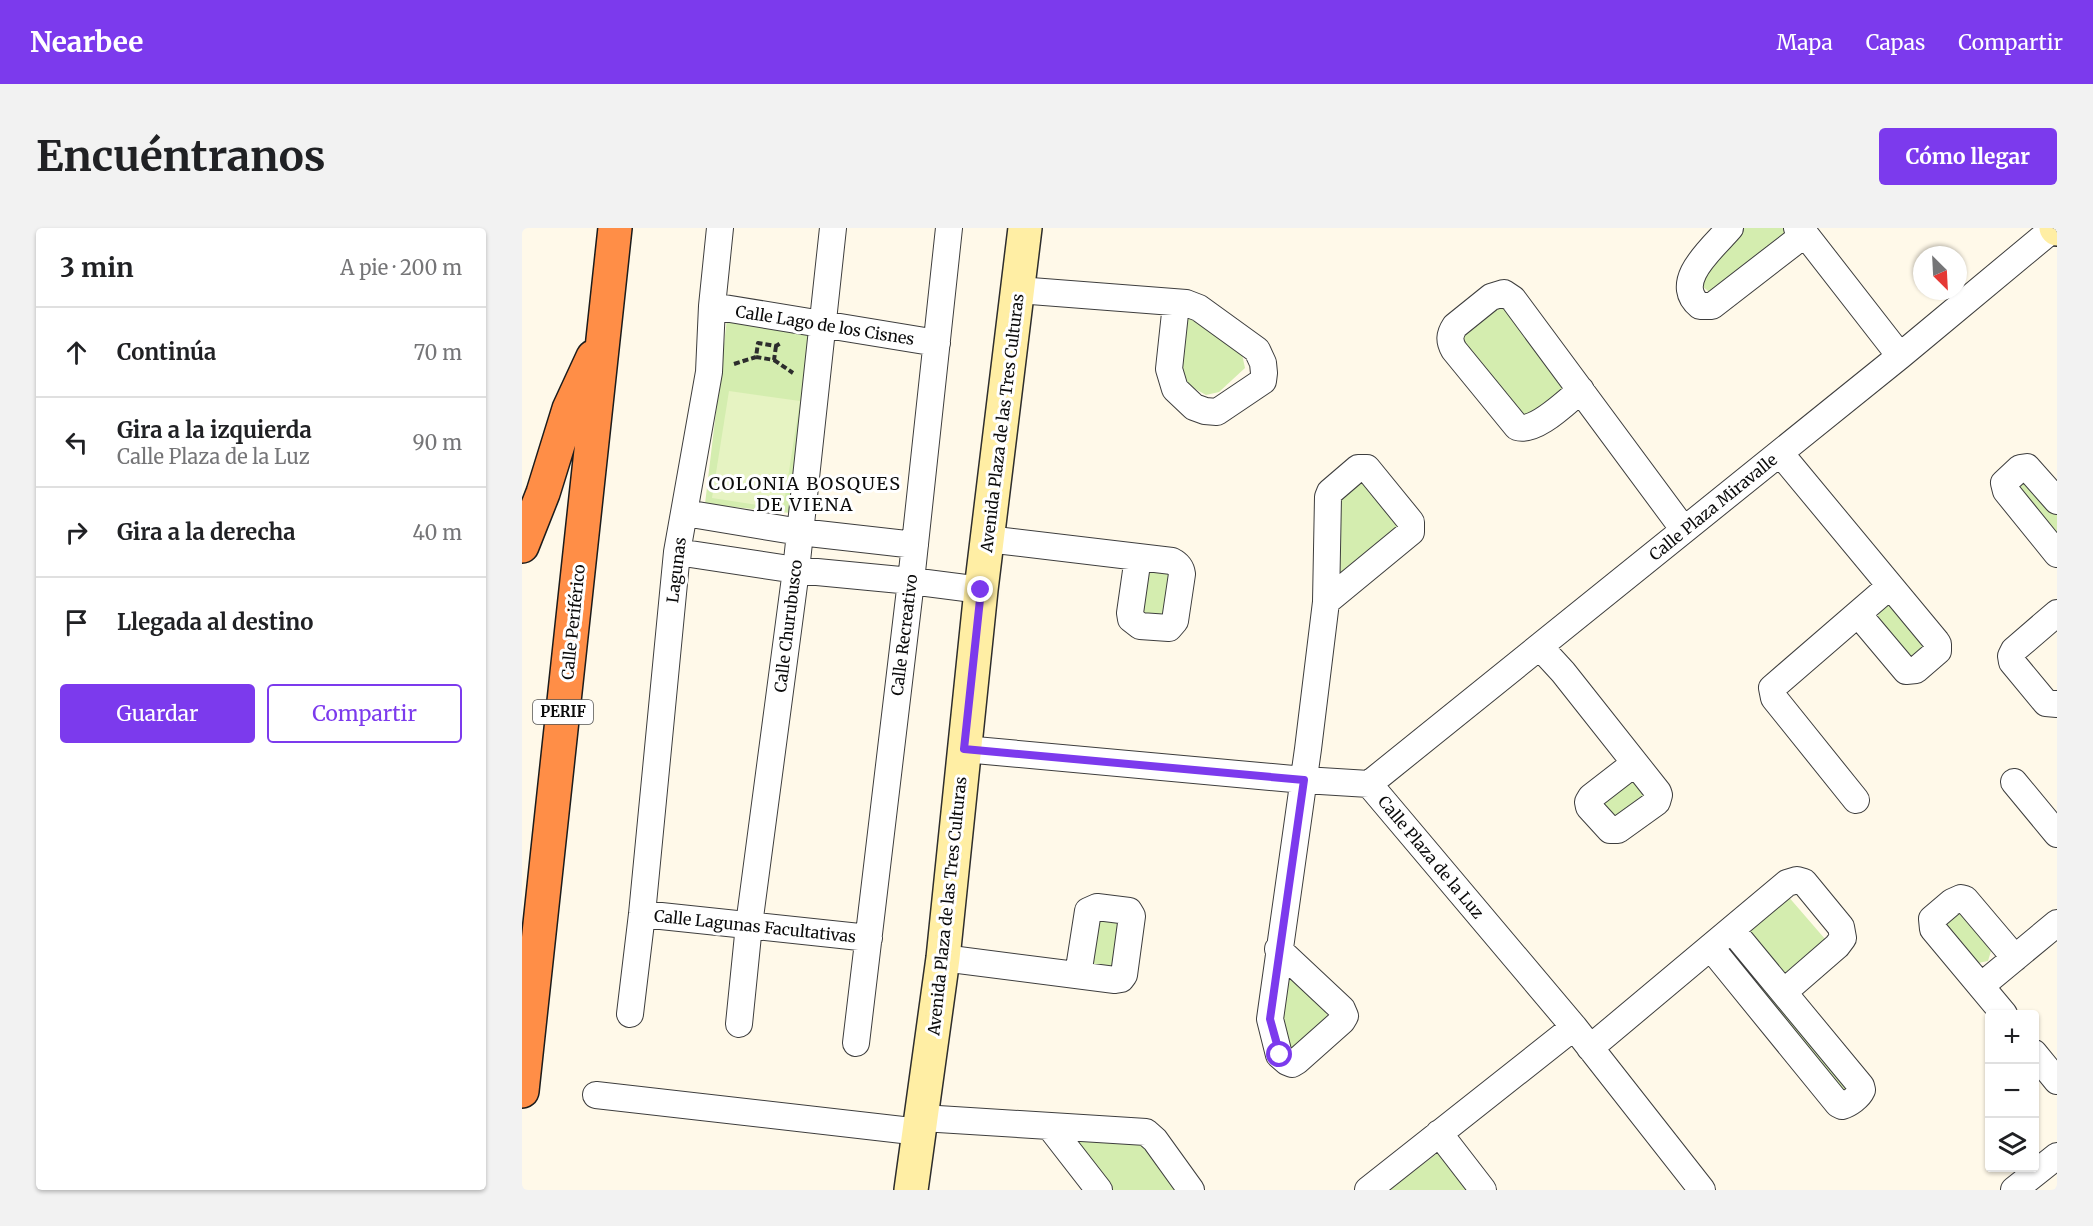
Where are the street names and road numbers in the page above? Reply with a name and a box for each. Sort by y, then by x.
street label: Avenida Plaza de las Tres Culturas [976,292,1028,554]
street label: Calle Lago de los Cisnes [734,301,916,349]
street label: Calle Plaza Miravalle [1645,449,1781,565]
street label: Lagunas [662,536,690,604]
street label: Calle Churubusco [770,558,806,694]
street label: Calle Periférico [557,563,589,681]
street label: Calle Recreativo [887,573,921,697]
road number: PERIF [533,700,593,724]
street label: Avenida Plaza de las Tres Culturas [923,775,971,1037]
street label: Calle Plaza de la Luz [1374,792,1488,923]
street label: Calle Lagunas Facultativas [653,905,857,947]

